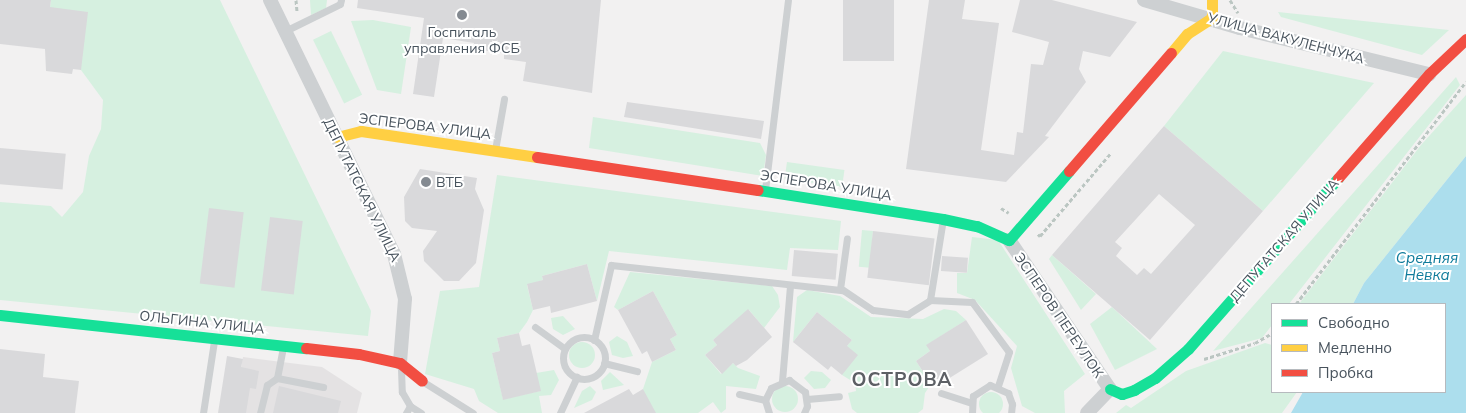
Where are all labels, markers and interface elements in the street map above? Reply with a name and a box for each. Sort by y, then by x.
marker: Госпиталь управления ФСБ [455,8,469,22]
street label: УЛИЦА ВАКУЛЕНЧУКА [1206,9,1366,67]
place label: Госпиталь управления ФСБ [404,24,520,56]
street label: ЭСПЕРОВА УЛИЦА [358,110,492,142]
street label: ДЕПУТАТСКАЯ УЛИЦА [320,115,404,265]
street label: ЭСПЕРОВА УЛИЦА [759,166,893,204]
place label: ВТБ [436,174,463,190]
street label: ДЕПУТАТСКАЯ УЛИЦА [1226,175,1342,305]
marker: ВТБ [420,176,432,188]
water label: Средняя Невка [1396,248,1458,283]
street label: ЭСПЕРОВ ПЕРЕУЛОК [1011,249,1107,381]
legend [1271,303,1446,393]
street label: ОЛЬГИНА УЛИЦА [139,307,265,337]
text: Свободно [1318,313,1390,332]
text: Медленно [1318,338,1392,357]
text: Пробка [1318,363,1373,382]
district label: ОСТРОВА [851,369,953,391]

